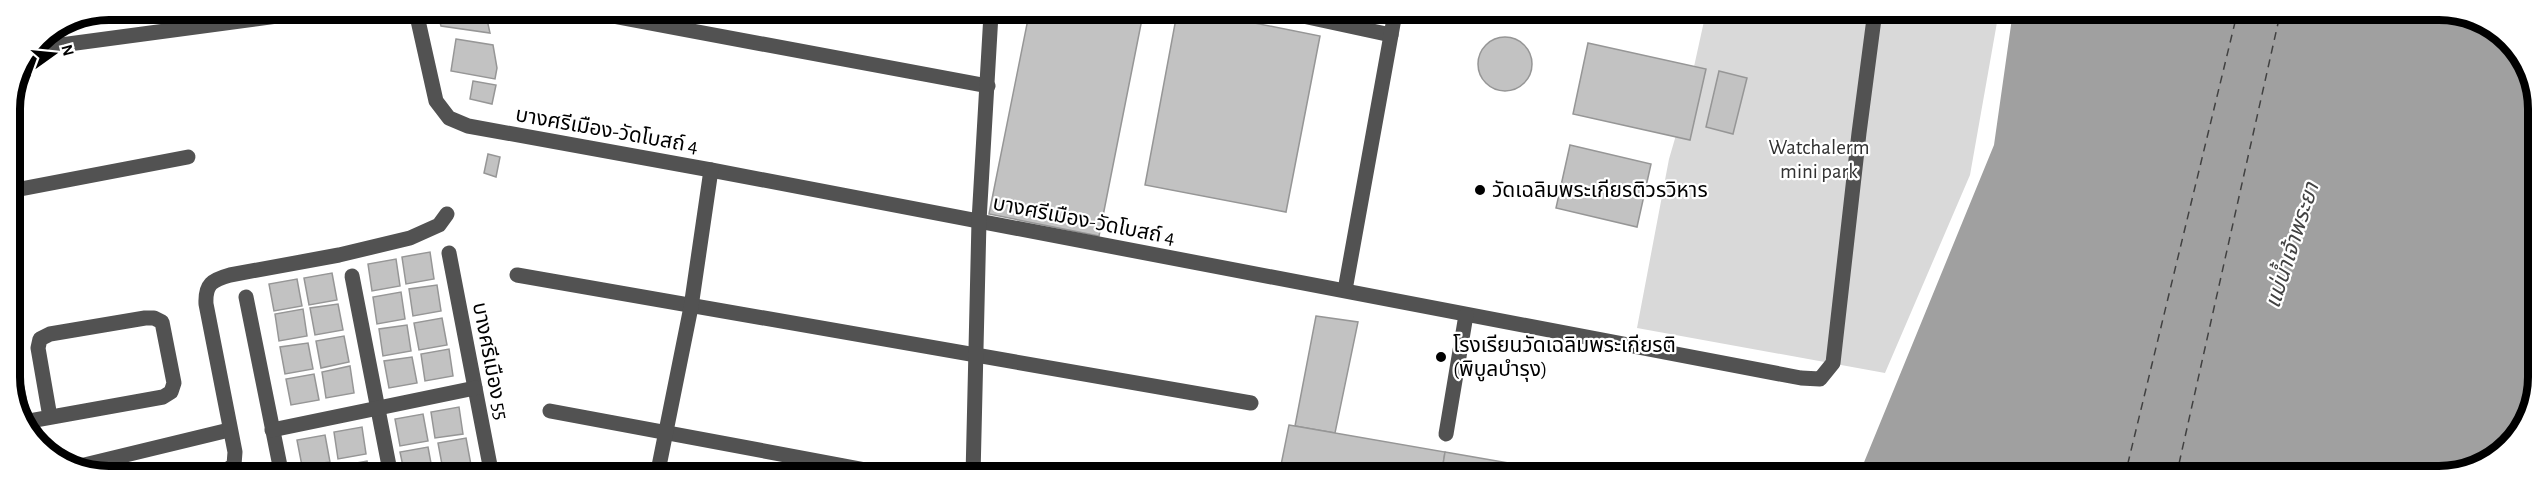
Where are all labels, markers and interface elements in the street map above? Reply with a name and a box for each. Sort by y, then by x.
north arrow [24,24,84,84]
text: N [58,43,77,58]
street label: บางศรีเมือง-วัดโบสถ์ 4 [514,103,700,157]
park label: Watchalerm mini park [1769,137,1869,182]
water label: แม่น้ำเจ้าพระยา [2257,177,2323,311]
place label: วัดเฉลิมพระเกียรติวรวิหาร [1492,179,1708,201]
marker: วัดเฉลิมพระเกียรติวรวิหาร [1473,183,1487,197]
street label: บางศรีเมือง-วัดโบสถ์ 4 [991,192,1177,248]
street label: บางศรีเมือง 55 [469,300,513,422]
place label: โรงเรียนวัดเฉลิมพระเกียรติ (พิบูลบำรุง) [1453,334,1676,382]
marker: โรงเรียนวัดเฉลิมพระเกียรติ (พิบูลบำรุง) [1434,350,1448,364]

